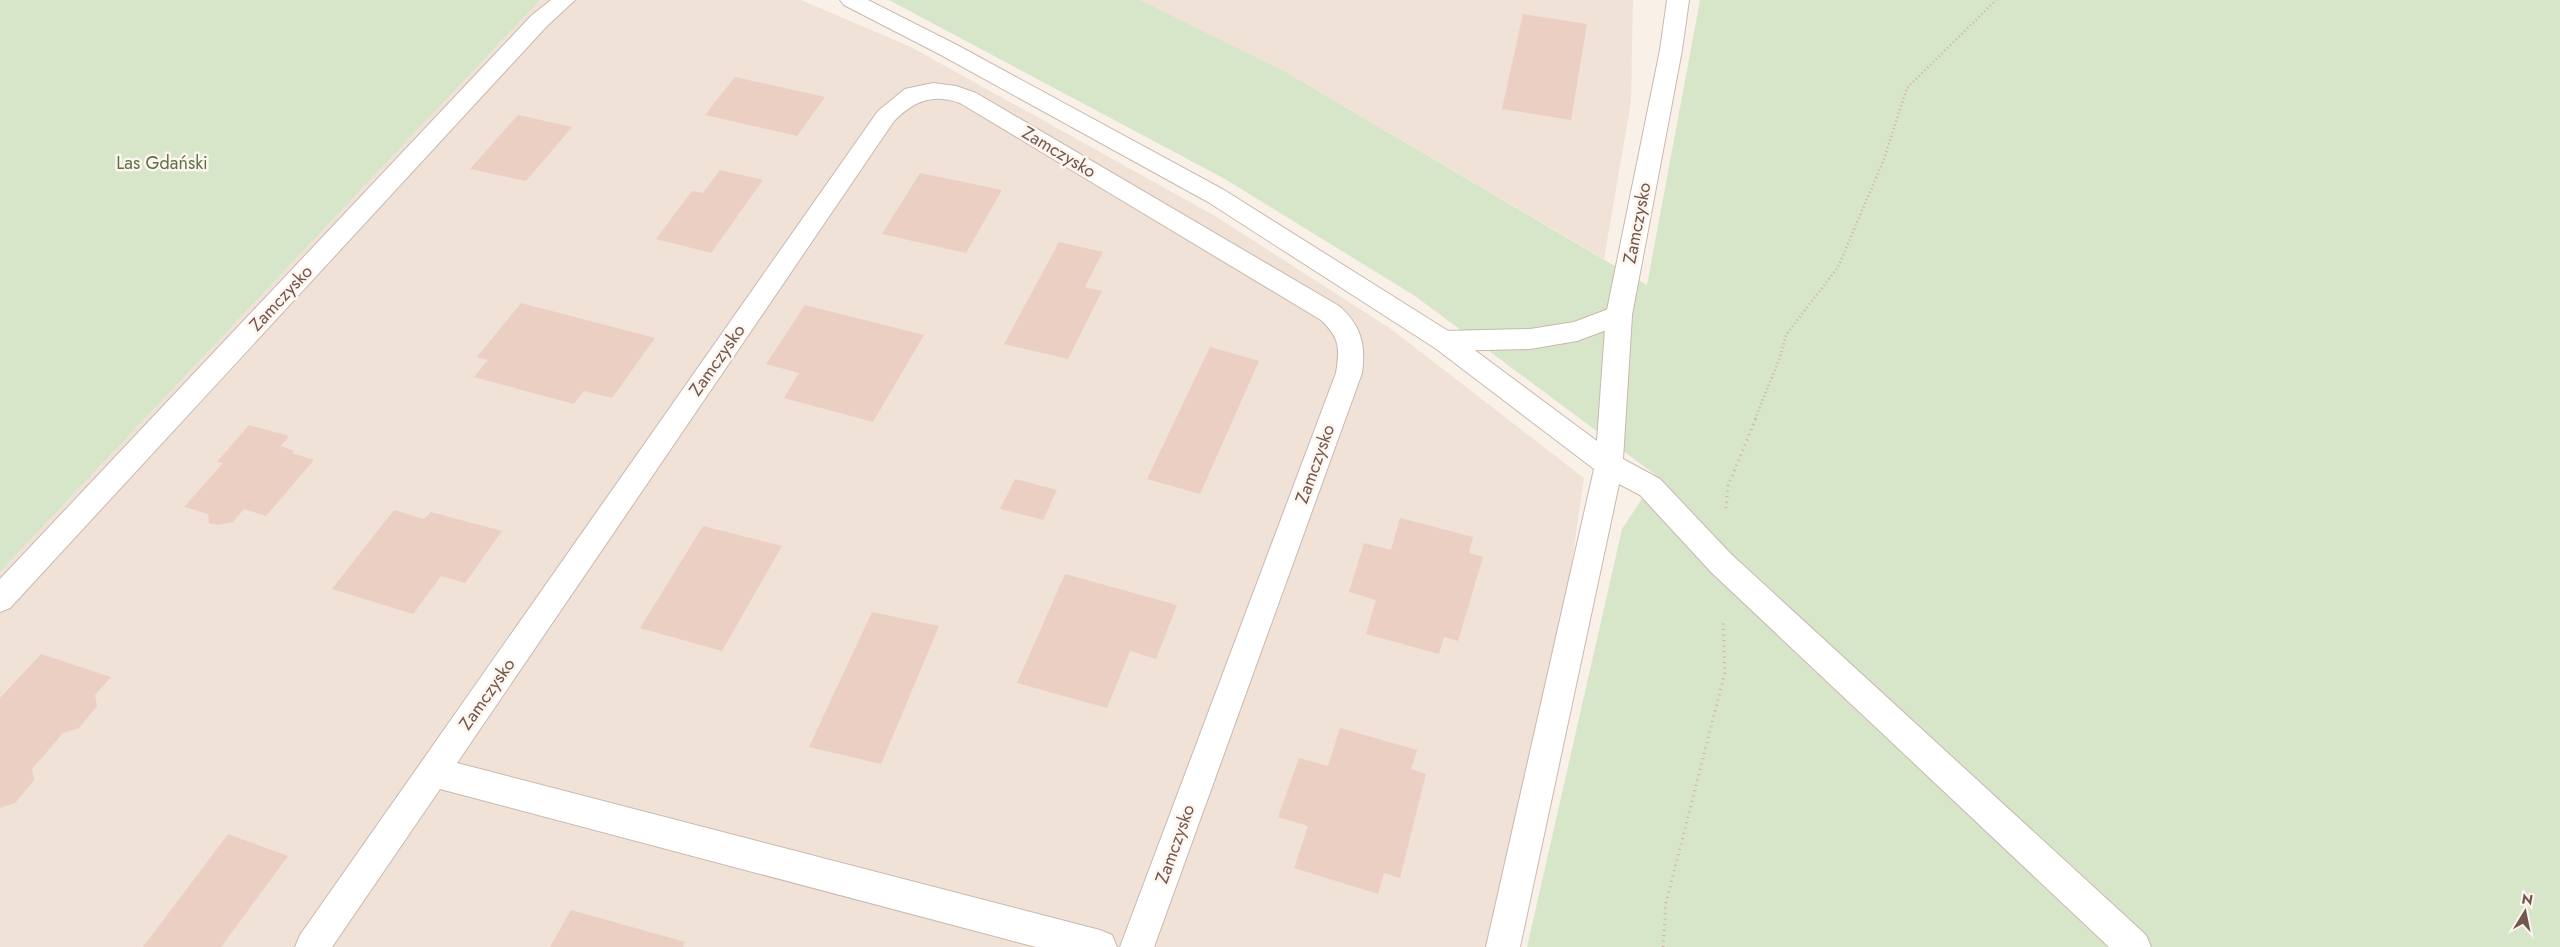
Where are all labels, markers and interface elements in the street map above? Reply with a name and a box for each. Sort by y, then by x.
street label: Zamczysko [1017,120,1101,184]
park label: Las Gdański [116,150,208,176]
street label: Zamczysko [1616,180,1658,266]
street label: Zamczysko [243,259,319,337]
street label: Zamczysko [683,319,751,401]
street label: Zamczysko [1289,421,1341,507]
street label: Zamczysko [453,653,521,735]
street label: Zamczysko [1149,801,1201,887]
north arrow [2500,887,2550,937]
text: N [2520,888,2534,910]

